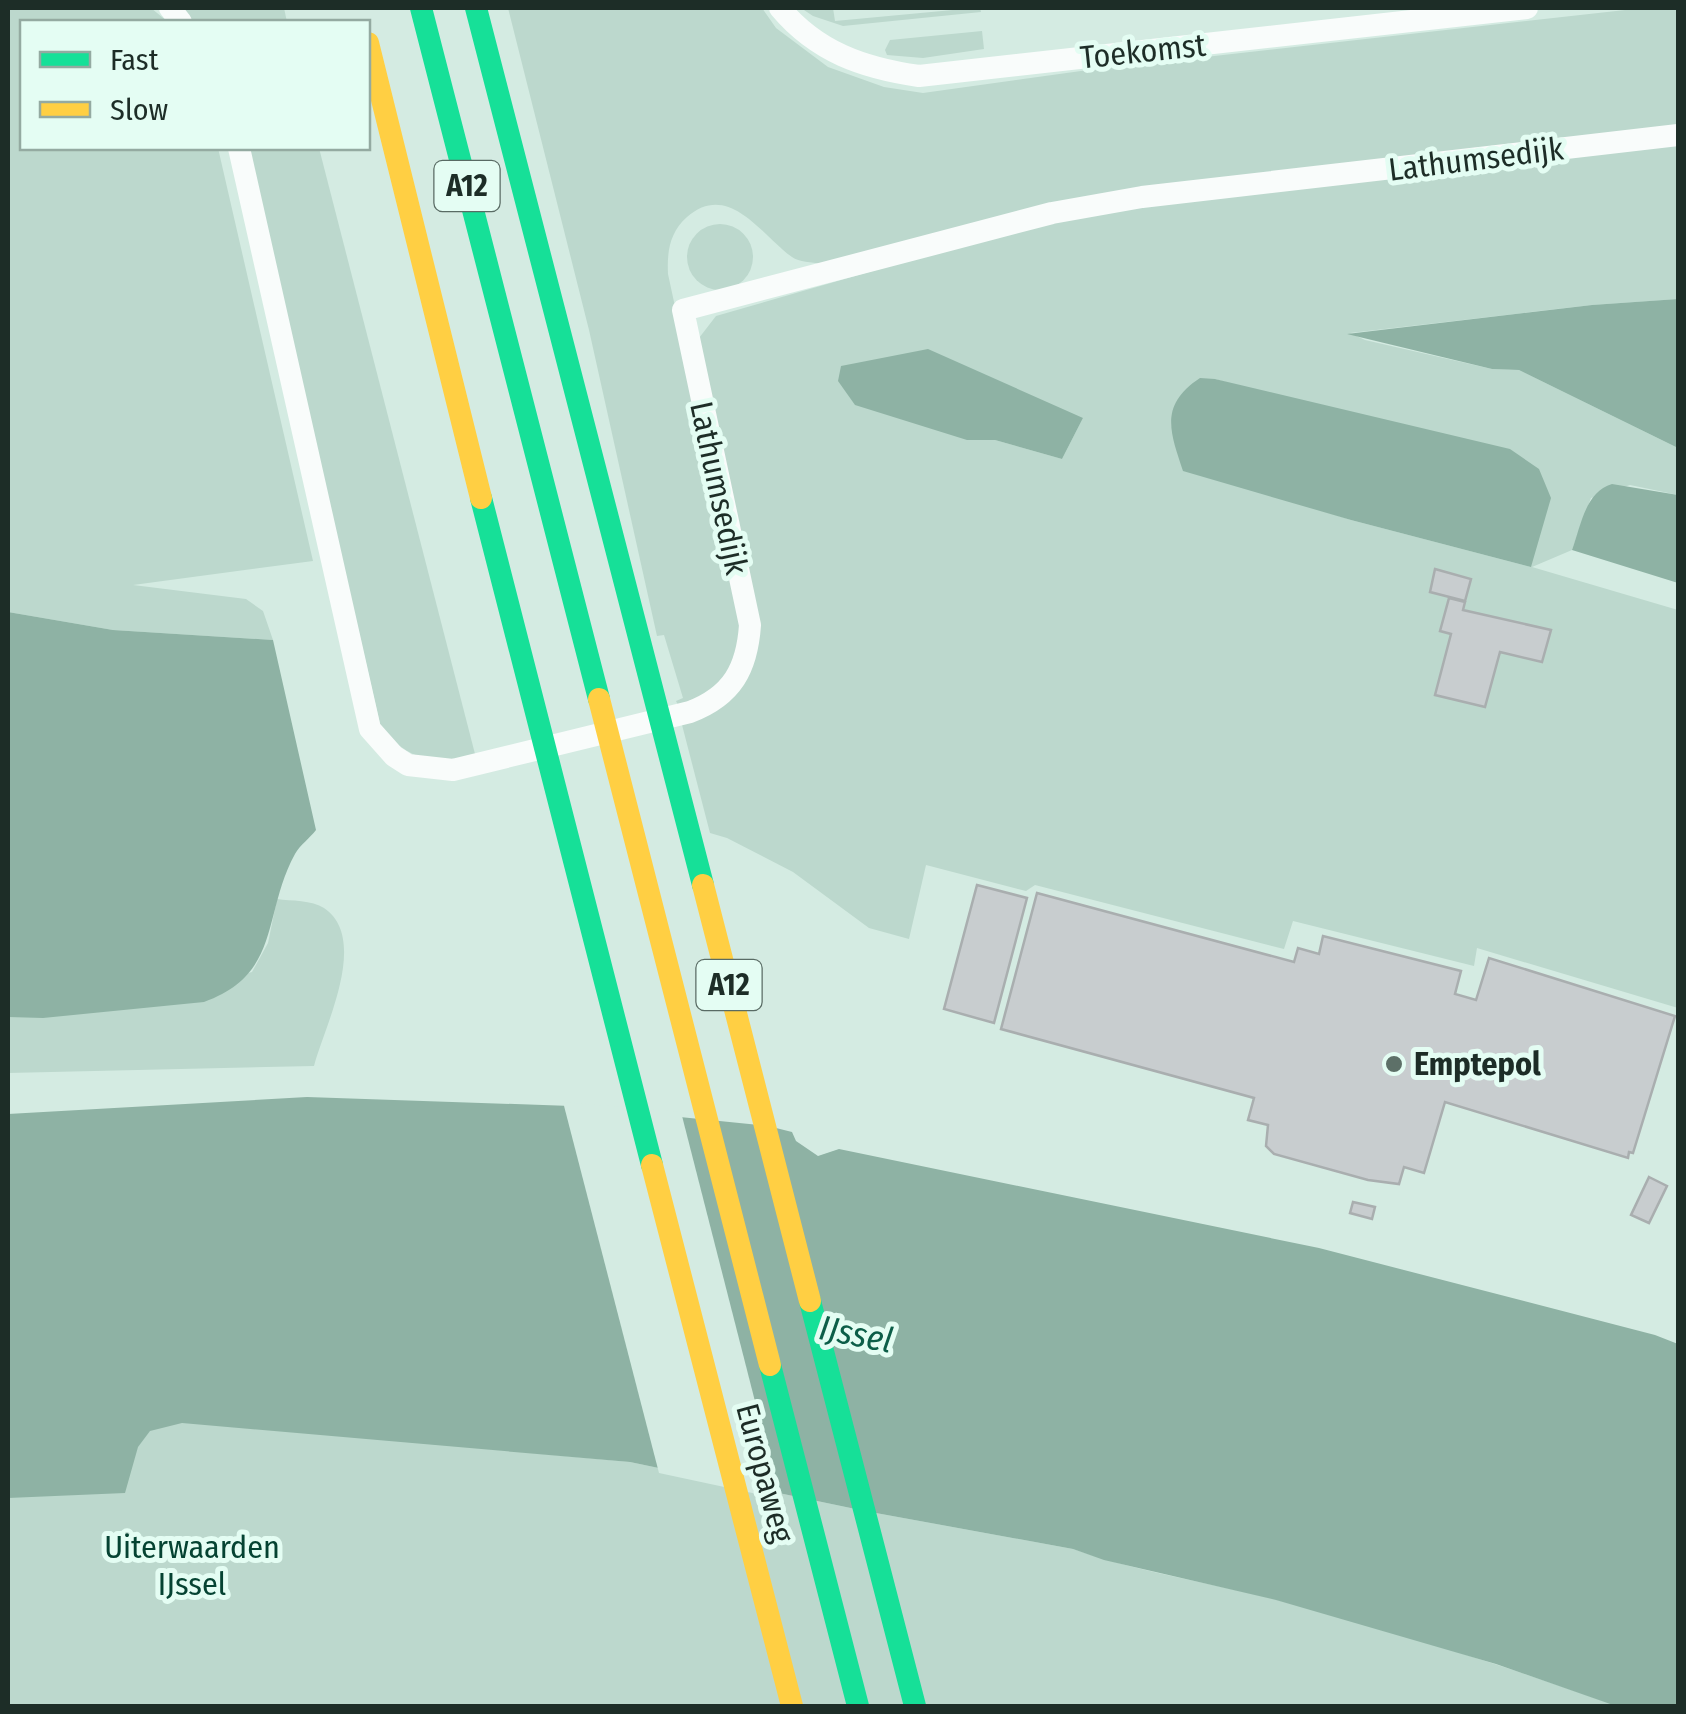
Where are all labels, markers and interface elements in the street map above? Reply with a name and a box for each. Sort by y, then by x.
legend [20,20,370,150]
street label: Toekomst [1078,25,1208,76]
text: Fast [110,42,159,78]
text: Slow [110,92,168,128]
street label: Lathumsedijk [1386,129,1566,189]
road number: A12 [434,161,500,211]
street label: Lathumsedijk [682,398,756,578]
road number: A12 [696,960,762,1010]
place label: Emptepol [1414,1045,1541,1083]
marker: Emptepol [1383,1053,1405,1075]
water label: IJssel [816,1306,896,1362]
street label: Europaweg [728,1399,802,1547]
park label: Uiterwaarden IJssel [104,1528,280,1603]

